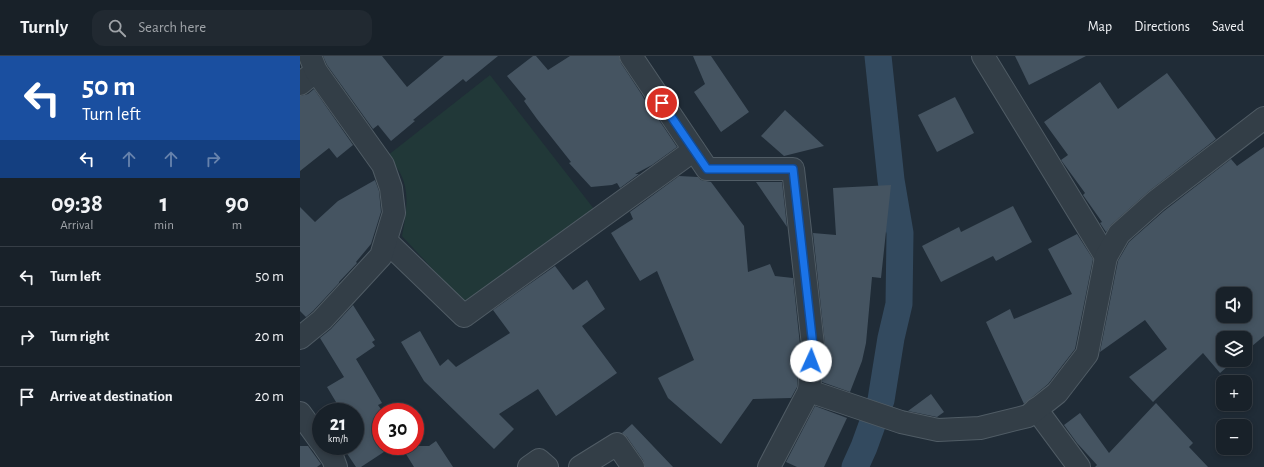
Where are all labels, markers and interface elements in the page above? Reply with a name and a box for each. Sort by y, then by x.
search box [92,10,372,46]
icon: search [106,17,128,39]
text: Turnly [20,18,68,37]
text: Search here [138,20,206,35]
text: Map [1088,20,1112,34]
text: Directions [1134,20,1190,34]
text: Saved [1212,20,1244,34]
icon: left [16,72,68,124]
text: 50 m [82,73,136,101]
pin [645,86,679,120]
icon: arrive [651,92,673,114]
text: Turn left [82,106,141,124]
icon: left [76,148,98,170]
icon: ahead [118,148,140,170]
icon: ahead [160,148,182,170]
icon: right [202,148,224,170]
text: 09:38 [51,192,103,216]
text: 1 [160,192,168,216]
text: 90 [225,192,249,216]
text: Arrival [60,219,94,232]
text: min [154,219,174,232]
text: m [232,219,242,232]
icon: left [16,266,38,288]
text: Turn left [50,269,101,284]
text: 50 m [255,269,284,284]
map controls [1216,287,1252,455]
button: sound [1216,287,1252,323]
icon: right [16,326,38,348]
text: Turn right [50,329,109,344]
text: 20 m [255,329,284,344]
button: layers [1216,331,1252,367]
position arrow [790,340,832,382]
button: + [1216,375,1252,411]
icon: arrive [16,386,38,408]
text: Arrive at destination [50,389,173,404]
text: 20 m [255,389,284,404]
speed limit sign: 30 [372,403,424,455]
text: 21 [330,414,346,434]
button: − [1216,419,1252,455]
text: km/h [328,434,348,444]

